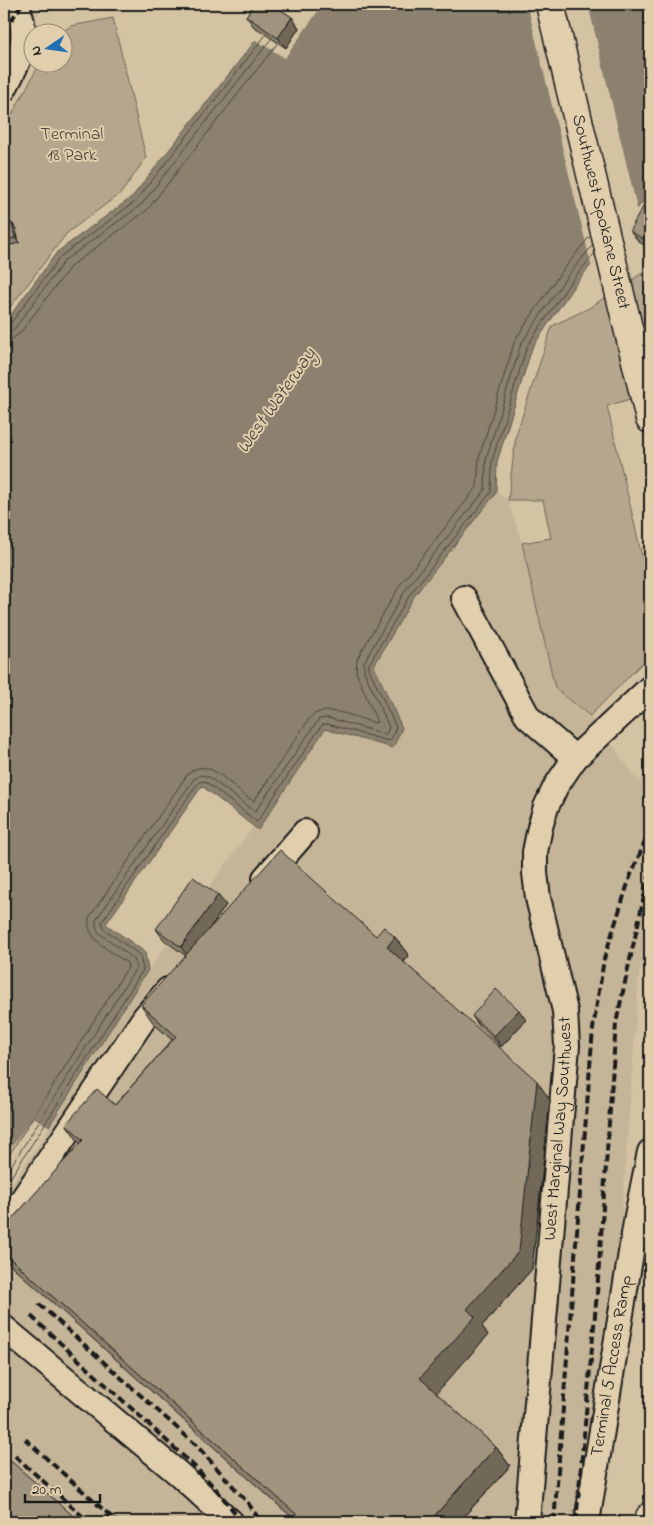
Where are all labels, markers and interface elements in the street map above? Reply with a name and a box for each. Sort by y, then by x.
north arrow [22,22,72,72]
text: N [26,44,48,58]
street label: Southwest Spokane Street [564,112,636,312]
park label: Terminal 18 Park [41,122,103,169]
water label: West Waterway [231,342,324,459]
street label: West Marginal Way Southwest [538,1016,580,1241]
street label: Terminal 5 Access Ramp [585,1273,640,1459]
scale bar [25,1471,100,1503]
text: 20 m [32,1479,62,1501]

